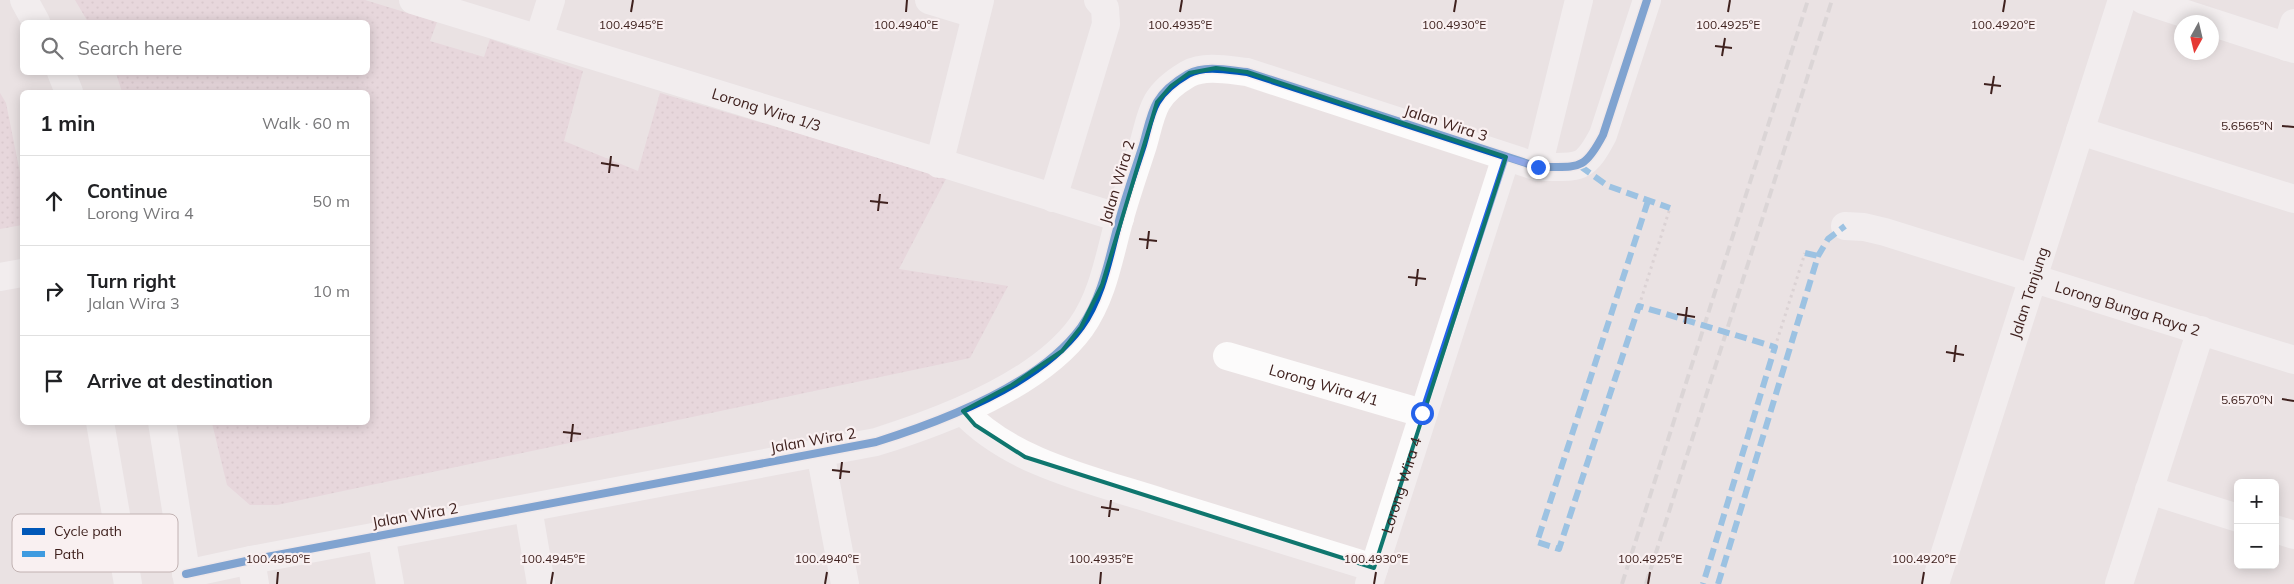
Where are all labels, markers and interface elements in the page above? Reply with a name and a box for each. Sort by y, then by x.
north arrow [2174,15,2219,60]
text: 100.4945°E [599,17,663,32]
text: 100.4940°E [874,17,938,32]
text: 100.4935°E [1148,17,1212,32]
text: 100.4930°E [1422,17,1486,32]
text: 100.4925°E [1696,17,1760,32]
text: 100.4920°E [1971,17,2035,32]
search box [20,20,370,75]
icon: search [38,34,66,62]
text: Search here [78,36,182,60]
street label: Lorong Wira 1/3 [710,83,824,135]
street label: Jalan Wira 3 [1402,101,1490,145]
text: 1 min [40,110,95,136]
text: Walk · 60 m [262,113,350,133]
text: 5.6565°N [2221,118,2273,133]
street label: Jalan Wira 2 [1095,138,1139,226]
route end [1527,156,1550,179]
text: Continue [87,179,167,203]
icon: ahead [40,187,68,215]
text: 50 m [313,191,350,211]
text: Lorong Wira 4 [87,203,194,223]
street label: Jalan Tanjung [2005,244,2052,341]
text: Turn right [87,269,176,293]
street label: Lorong Bunga Raya 2 [2053,276,2203,340]
icon: right [40,277,68,305]
text: 10 m [313,281,350,301]
text: Jalan Wira 3 [87,293,180,313]
street label: Lorong Wira 4/1 [1267,359,1381,409]
icon: arrive [40,367,68,395]
text: Arrive at destination [87,369,273,393]
text: 5.6570°N [2221,392,2273,407]
route start [1411,402,1434,425]
street label: Jalan Wira 2 [769,423,857,457]
street label: Lorong Wira 4 [1376,434,1425,535]
map controls [2234,479,2279,569]
button: + [2234,479,2279,524]
street label: Jalan Wira 2 [371,498,459,532]
legend [12,514,178,572]
text: Cycle path [54,522,122,540]
button: − [2234,524,2279,569]
text: Path [54,545,84,563]
text: 100.4950°E [246,551,310,566]
text: 100.4945°E [521,551,585,566]
text: 100.4940°E [795,551,859,566]
text: 100.4935°E [1069,551,1133,566]
text: 100.4930°E [1344,551,1408,566]
text: 100.4925°E [1618,551,1682,566]
text: 100.4920°E [1892,551,1956,566]

